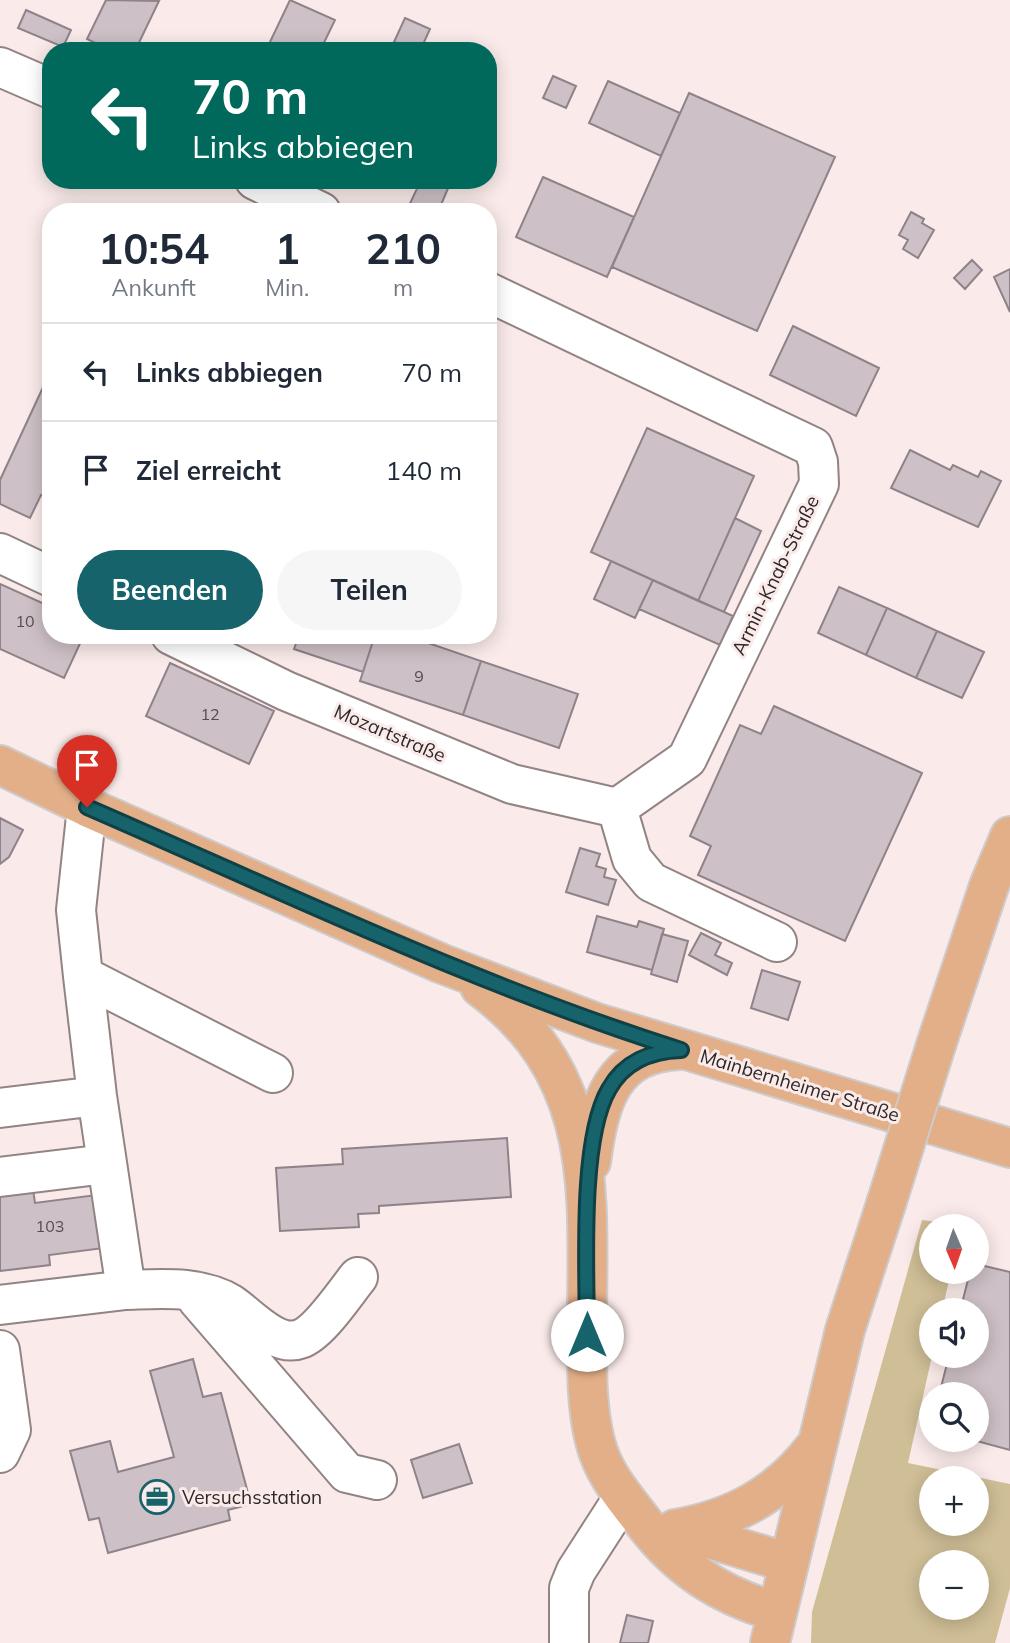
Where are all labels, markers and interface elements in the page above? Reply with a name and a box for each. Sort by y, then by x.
text: 70 m [192,65,308,126]
icon: left [77,70,168,161]
text: Links abbiegen [192,126,414,166]
text: 10:54 [98,222,209,275]
text: 1 [275,222,300,275]
text: 210 [365,222,441,275]
text: Ankunft [112,273,196,302]
text: Min. [265,273,309,302]
text: m [393,273,413,302]
icon: left [77,353,115,391]
text: Links abbiegen [136,356,323,389]
text: 70 m [401,356,462,389]
icon: arrive [77,451,115,489]
text: Ziel erreicht [136,454,281,487]
text: 140 m [386,454,462,487]
street label: Armin-Knab-Straße [726,491,824,659]
button: Beenden [77,550,263,630]
button: Teilen [277,550,462,630]
house number: 10 [15,611,35,631]
house number: 9 [414,666,424,686]
street label: Mozartstraße [331,699,449,767]
house number: 12 [200,704,220,724]
pin [57,735,117,807]
icon: arrive [68,746,106,784]
street label: Mainbernheimer Straße [697,1043,903,1127]
north arrow [919,1214,989,1284]
map controls [919,1214,989,1620]
house number: 103 [36,1216,64,1236]
position arrow [550,1298,624,1372]
button: sound [919,1298,989,1368]
button: search [919,1382,989,1452]
button: + [919,1466,989,1536]
office icon: Versuchsstation [138,1478,176,1516]
place label: Versuchsstation [182,1485,322,1509]
button: − [919,1550,989,1620]

